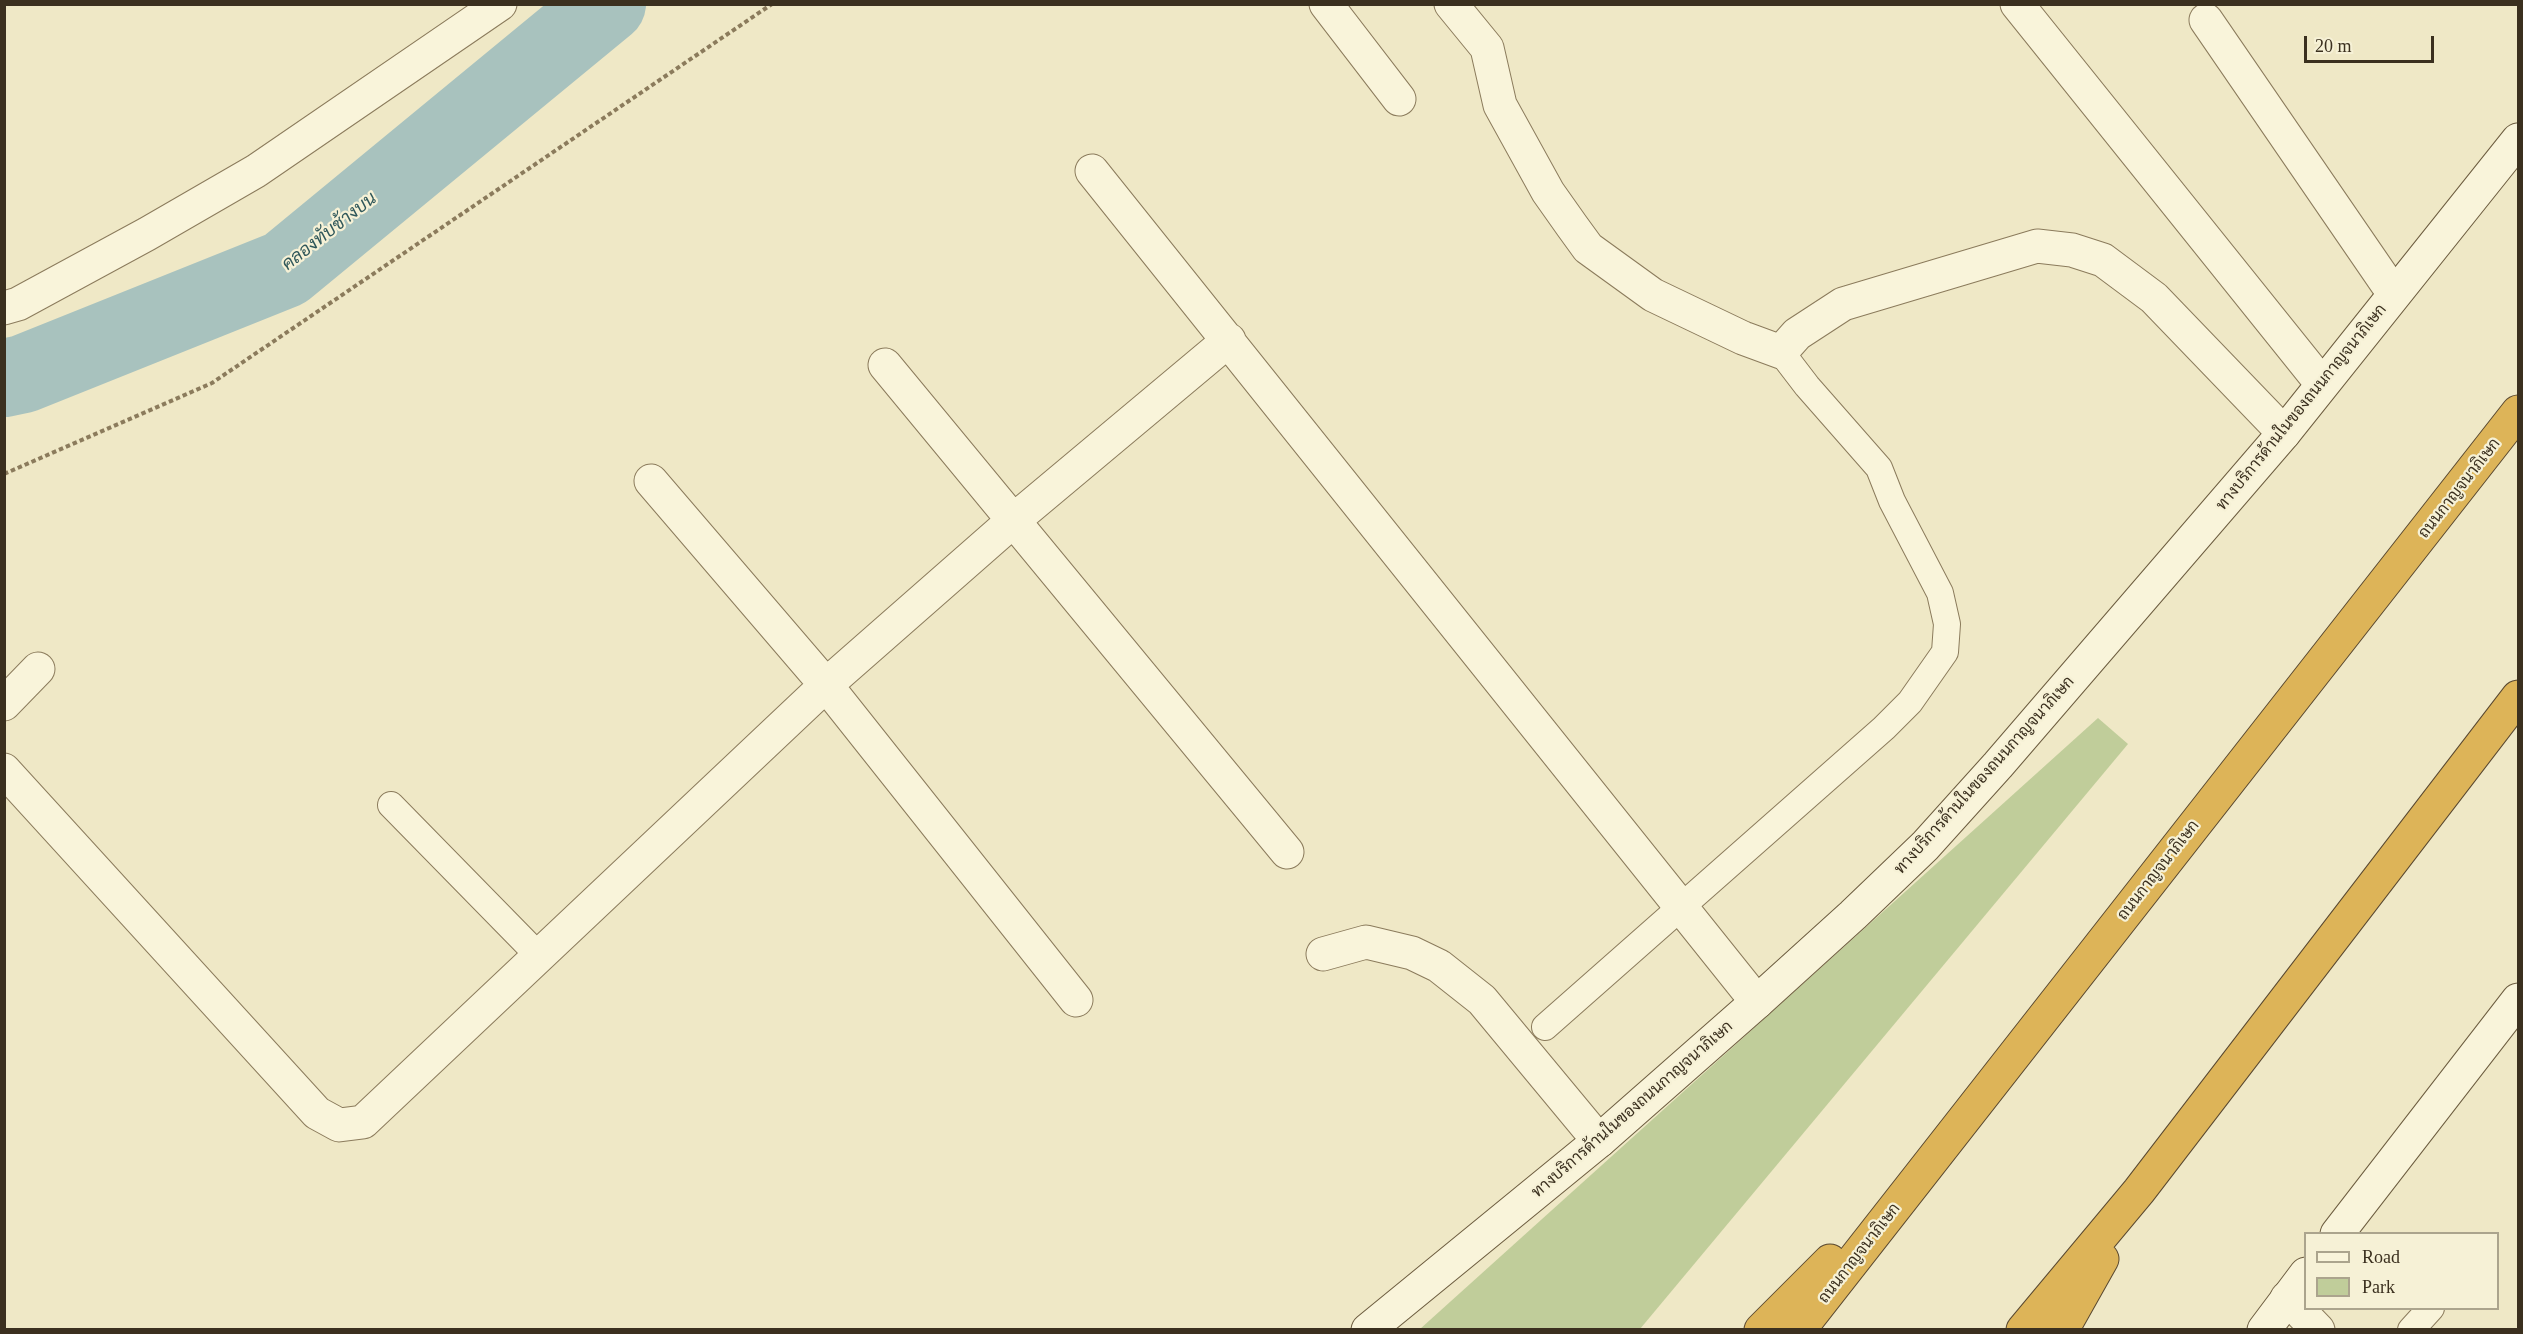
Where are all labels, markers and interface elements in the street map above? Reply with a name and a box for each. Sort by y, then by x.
scale bar [2307,24,2438,62]
text: 20 m [2315,36,2352,56]
water label: คลองทับช้างบน [277,187,381,275]
street label: ทางบริการด้านในของถนนกาญจนาภิเษก [2212,300,2390,514]
street label: ถนนกาญจนาภิเษก [2414,434,2504,542]
street label: ทางบริการด้านในของถนนกาญจนาภิเษก [1890,672,2078,878]
street label: ถนนกาญจนาภิเษก [2113,816,2203,924]
street label: ทางบริการด้านในของถนนกาญจนาภิเษก [1528,1017,1736,1201]
street label: ถนนกาญจนาภิเษก [1814,1199,1904,1307]
legend [2304,1232,2499,1310]
text: Road [2362,1247,2400,1267]
text: Park [2362,1277,2395,1297]

